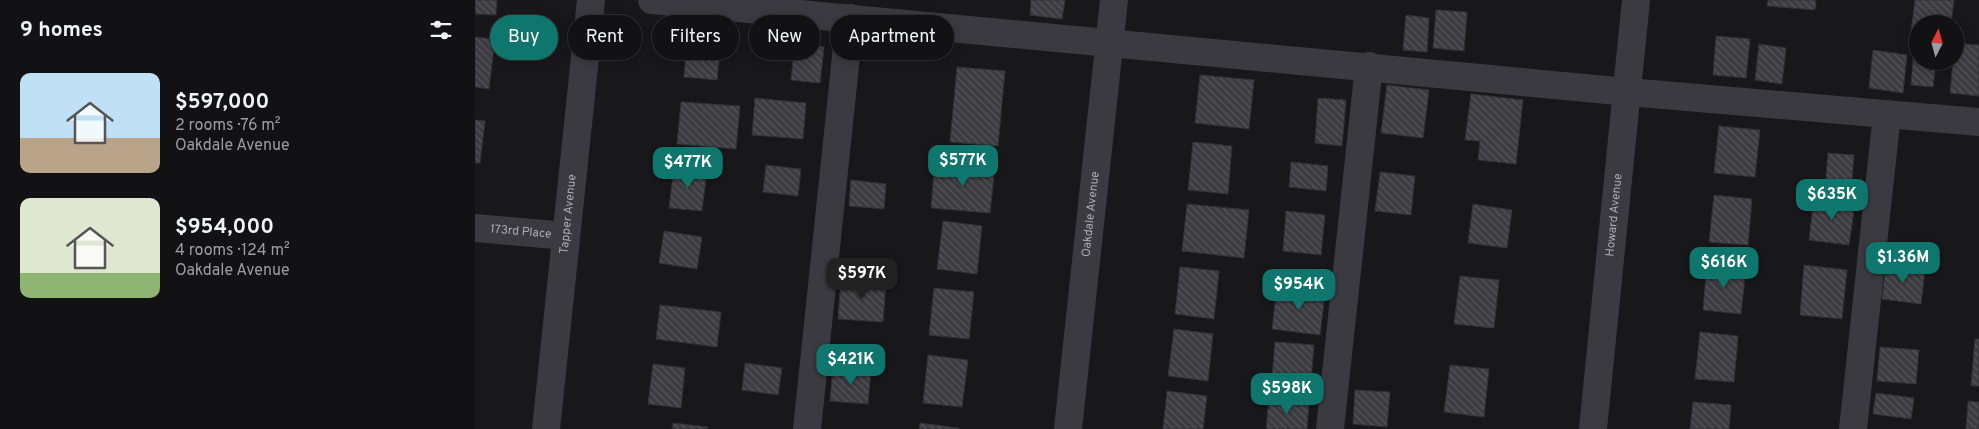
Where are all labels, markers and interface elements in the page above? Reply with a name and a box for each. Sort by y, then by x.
chip: Buy [490,15,558,60]
chip: Rent [568,15,642,60]
chip: Filters [652,15,739,60]
chip: New [749,15,820,60]
chip: Apartment [830,15,954,60]
north arrow [1909,15,1964,70]
map controls [1909,15,1964,70]
icon: filters [427,16,455,44]
text: 9 homes [20,17,103,44]
text: $597,000 [175,89,269,116]
icon: home [60,93,120,153]
text: 2 rooms · 76 m² [175,116,281,136]
text: Oakdale Avenue [175,136,290,156]
pin: $577K [928,144,998,187]
pin: $477K [653,146,723,189]
text: $577K [939,151,987,171]
text: $477K [664,153,712,173]
street label: Oakdale Avenue [1078,171,1104,258]
street label: Tapper Avenue [556,173,581,255]
street label: Howard Avenue [1602,173,1627,257]
pin: $635K [1797,178,1867,221]
text: $635K [1807,185,1857,205]
text: $954,000 [175,214,274,241]
icon: home [60,218,120,278]
street label: 173rd Place [489,221,552,243]
text: 4 rooms · 124 m² [175,241,290,261]
pin: $1.36M [1862,242,1944,284]
pin: $616K [1689,246,1759,289]
text: $1.36M [1877,248,1929,268]
text: $616K [1700,253,1748,273]
pin: $597K [827,258,897,300]
text: Oakdale Avenue [175,261,290,281]
text: $597K [838,264,886,284]
pin: $954K [1264,268,1334,311]
text: $954K [1273,275,1325,295]
pin: $421K [816,344,886,386]
text: $421K [827,350,875,370]
pin: $598K [1252,372,1322,415]
text: $598K [1262,379,1312,399]

